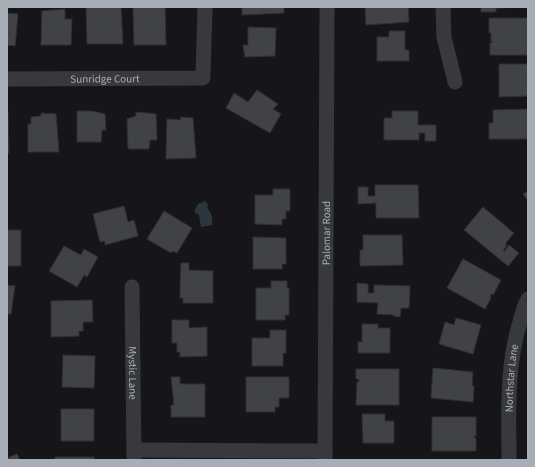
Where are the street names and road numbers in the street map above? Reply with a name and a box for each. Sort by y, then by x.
street label: Sunridge Court [70,71,140,87]
street label: Palomar Road [319,201,334,265]
street label: Northstar Lane [502,342,522,412]
street label: Mystic Lane [125,346,140,400]

